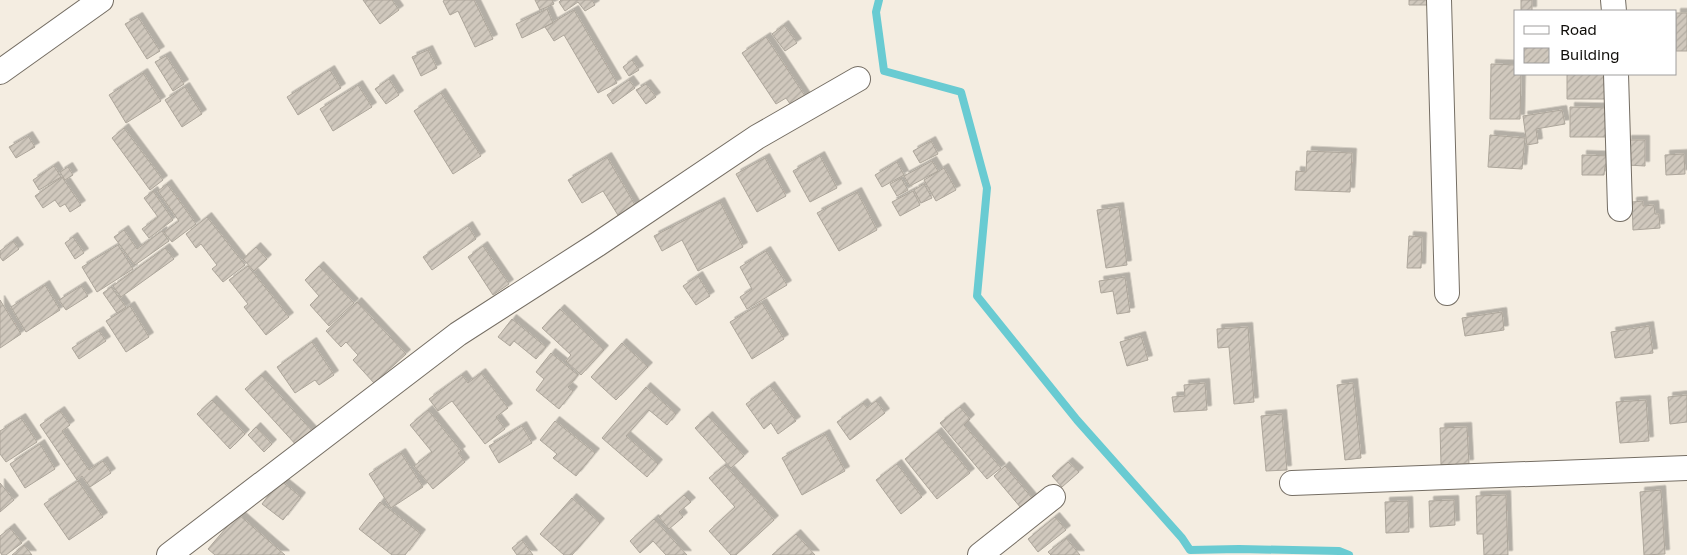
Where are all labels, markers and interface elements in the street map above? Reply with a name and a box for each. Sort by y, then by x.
legend [1514,10,1677,75]
text: Road [1560,20,1597,38]
text: Building [1560,45,1620,63]

